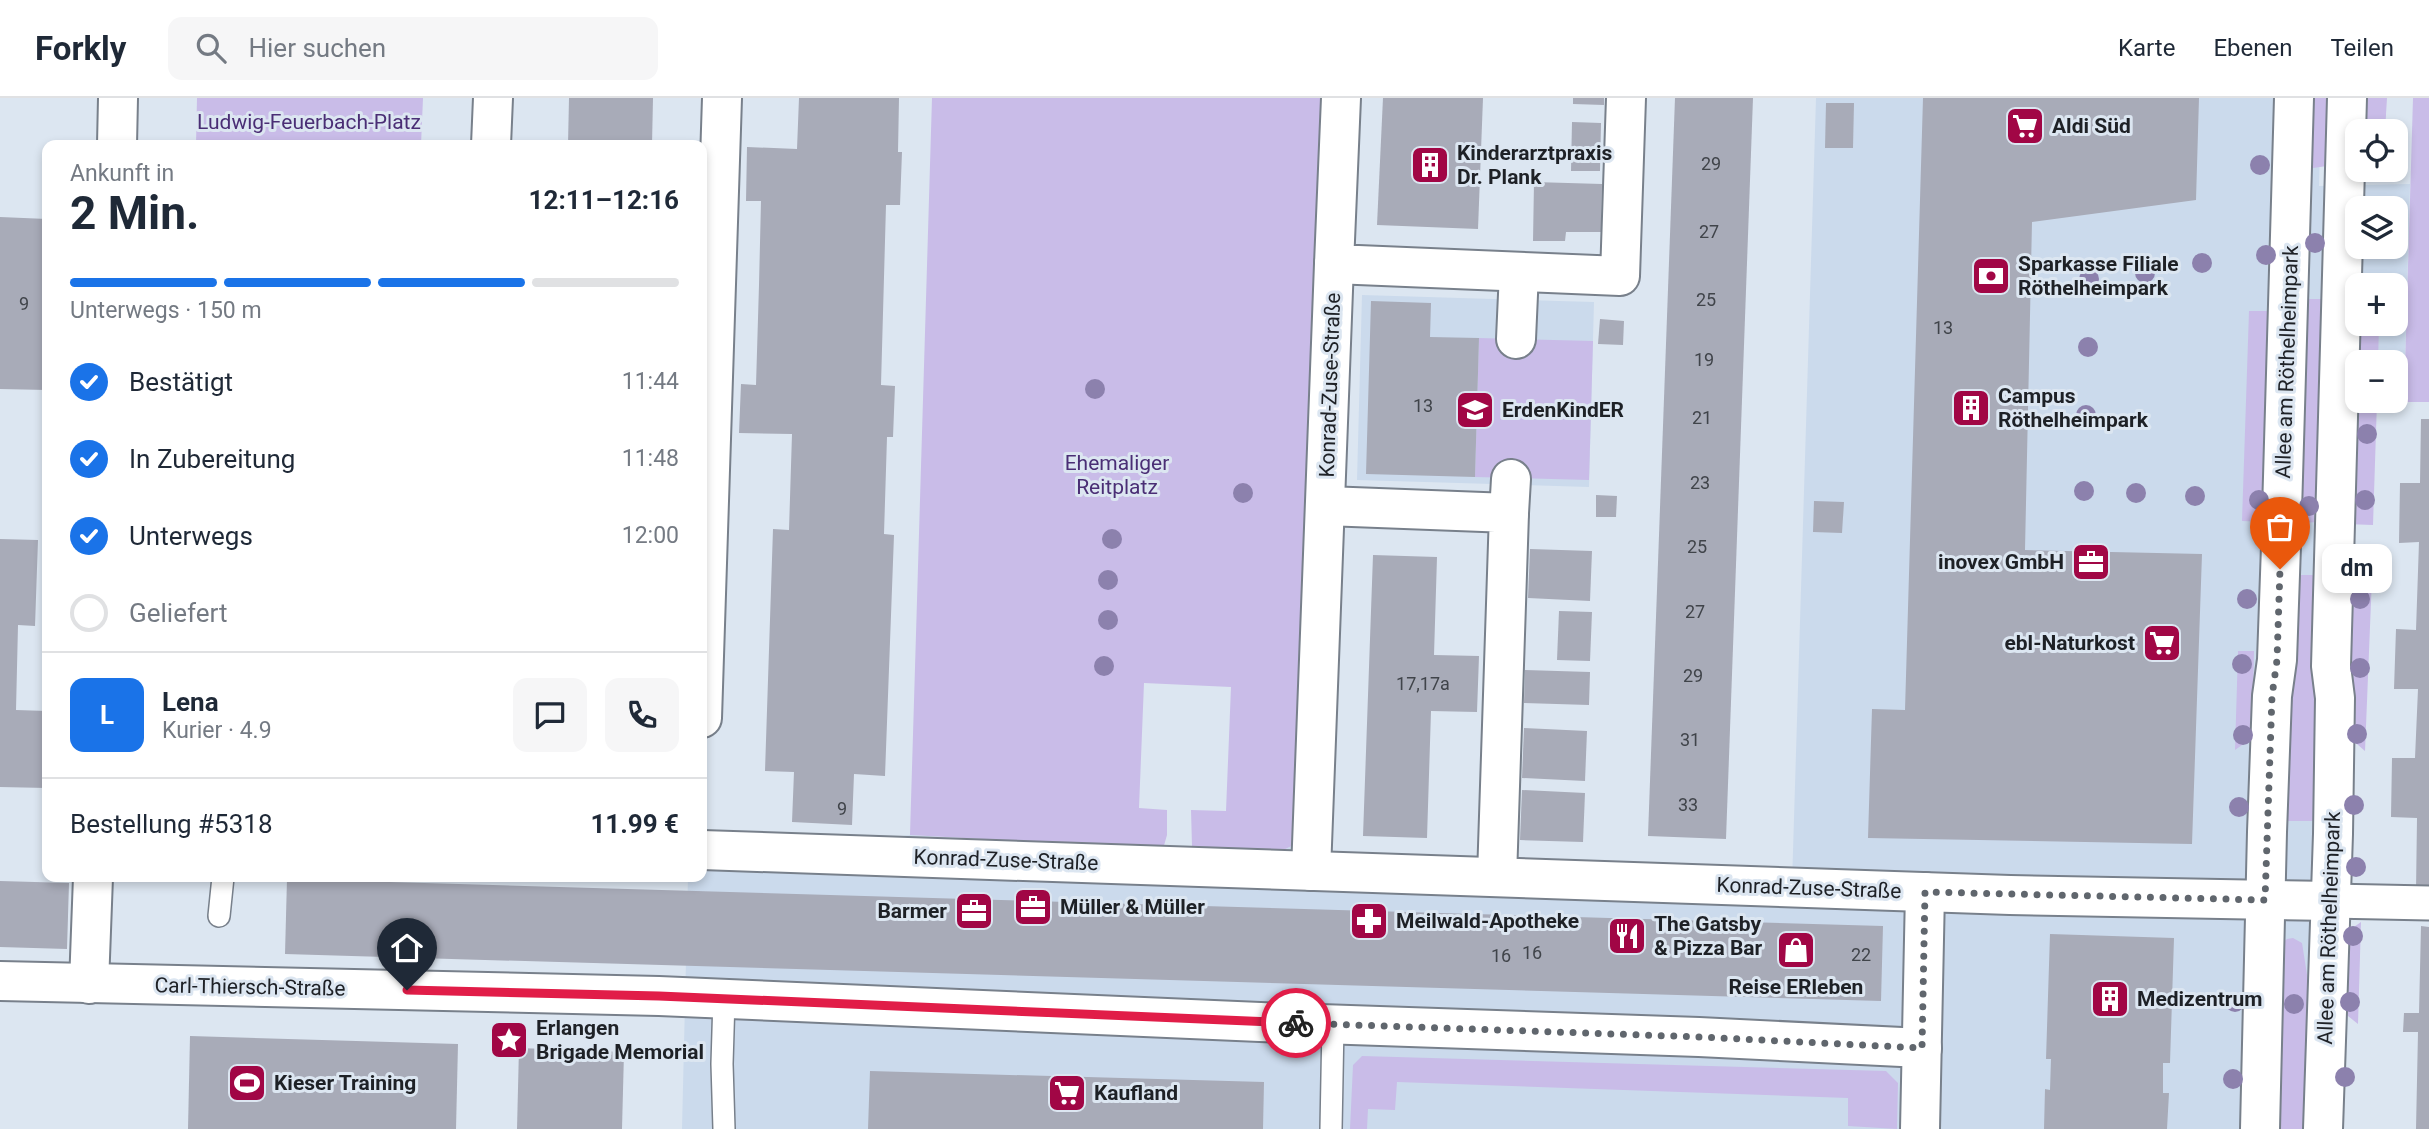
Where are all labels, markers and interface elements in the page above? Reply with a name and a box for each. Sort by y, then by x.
search box [168,17,658,80]
text: Forkly [35,29,126,68]
icon: search [192,29,230,67]
text: Hier suchen [248,33,386,63]
text: Karte [2118,34,2175,62]
text: Ebenen [2213,34,2292,62]
text: Teilen [2330,34,2394,62]
supermarket icon: Aldi Süd [2004,105,2046,147]
park label: Ludwig-Feuerbach-Platz [197,110,421,134]
place label: Aldi Süd [2052,114,2131,138]
map controls [2345,119,2408,413]
button: locate [2345,119,2408,182]
place label: Kinderarztpraxis Dr. Plank [1457,141,1613,189]
building icon: Kinderarztpraxis Dr. Plank [1409,144,1451,186]
house number: 29 [1701,153,1721,174]
text: Ankunft in [70,160,174,187]
text: 12:11–12:16 [529,185,679,215]
text: 2 Min. [70,186,199,240]
button: layers [2345,196,2408,259]
house number: 27 [1699,221,1719,242]
street label: Allee am Röthelheimpark [2271,245,2303,479]
place label: Sparkasse Filiale Röthelheimpark [2018,252,2179,300]
bank icon: Sparkasse Filiale Röthelheimpark [1970,255,2012,297]
button: + [2345,273,2408,336]
house number: 25 [1696,289,1716,310]
street label: Konrad-Zuse-Straße [1315,292,1345,478]
house number: 9 [19,293,29,314]
text: Unterwegs · 150 m [70,297,262,324]
house number: 13 [1933,317,1953,338]
house number: 19 [1694,349,1714,370]
button: − [2345,350,2408,413]
icon: check [70,363,108,401]
text: Bestätigt [129,367,233,397]
text: 11:44 [622,368,679,395]
place label: Campus Röthelheimpark [1998,384,2149,432]
building icon: Campus Röthelheimpark [1950,387,1992,429]
school or university icon: ErdenKindER [1454,389,1496,431]
house number: 13 [1413,395,1433,416]
place label: ErdenKindER [1502,398,1624,422]
house number: 21 [1692,407,1712,428]
icon: check [70,440,108,478]
text: In Zubereitung [129,444,295,474]
text: 11:48 [622,445,679,472]
park label: Ehemaliger Reitplatz [1065,451,1169,499]
house number: 23 [1690,472,1710,493]
pin [2250,497,2310,569]
icon: bag [2261,508,2299,546]
icon: check [70,517,108,555]
text: Unterwegs [129,521,253,551]
text: 12:00 [622,522,679,549]
house number: 25 [1687,536,1707,557]
office icon: inovex GmbH [2070,541,2112,583]
callout: dm [2322,545,2392,594]
place label: inovex GmbH [1938,550,2064,574]
text: dm [2341,555,2373,582]
text: Geliefert [129,598,227,628]
house number: 27 [1685,601,1705,622]
supermarket icon: ebl-Naturkost [2141,622,2183,664]
place label: ebl-Naturkost [2004,631,2135,655]
house number: 29 [1683,665,1703,686]
house number: 17,17a [1396,673,1450,694]
button: chat [513,678,587,752]
button: phone [605,678,679,752]
text: Lena [162,687,219,717]
text: L [100,700,114,730]
text: Kurier · 4.9 [162,717,272,744]
house number: 31 [1680,729,1700,750]
house number: 33 [1678,794,1698,815]
house number: 9 [837,798,847,819]
text: Bestellung #5318 [70,809,273,839]
text: 11.99 € [590,809,679,839]
street label: Allee am Röthelheimpark [2313,811,2345,1045]
street label: Konrad-Zuse-Straße [913,845,1099,875]
street label: Konrad-Zuse-Straße [1716,873,1902,903]
office icon: Müller & Müller [1012,886,1054,928]
office icon: Barmer [953,890,995,932]
place label: Müller & Müller [1060,895,1205,919]
place label: Barmer [877,899,947,923]
pharmacy icon: Meilwald-Apotheke [1348,900,1390,942]
place label: Meilwald-Apotheke [1396,909,1579,933]
place label: The Gatsby & Pizza Bar [1654,912,1763,960]
restaurant icon: The Gatsby & Pizza Bar [1606,915,1648,957]
pin [377,918,437,990]
icon: home [388,929,426,967]
shop icon: Reise ERleben [1775,929,1817,971]
house number: 16 [1522,942,1542,963]
house number: 22 [1851,944,1871,965]
house number: 16 [1491,945,1511,966]
street label: Carl-Thiersch-Straße [154,973,346,1001]
place label: Reise ERleben [1729,975,1863,999]
building icon: Medizentrum [2089,978,2131,1020]
place label: Medizentrum [2137,987,2263,1011]
courier [1261,988,1331,1058]
icon: bike [1277,1004,1315,1042]
place label: Erlangen Brigade Memorial [536,1016,704,1064]
place icon: Erlangen Brigade Memorial [488,1019,530,1061]
sports icon: Kieser Training [226,1062,268,1104]
place label: Kieser Training [274,1071,416,1095]
supermarket icon: Kaufland [1046,1072,1088,1114]
place label: Kaufland [1094,1081,1178,1105]

